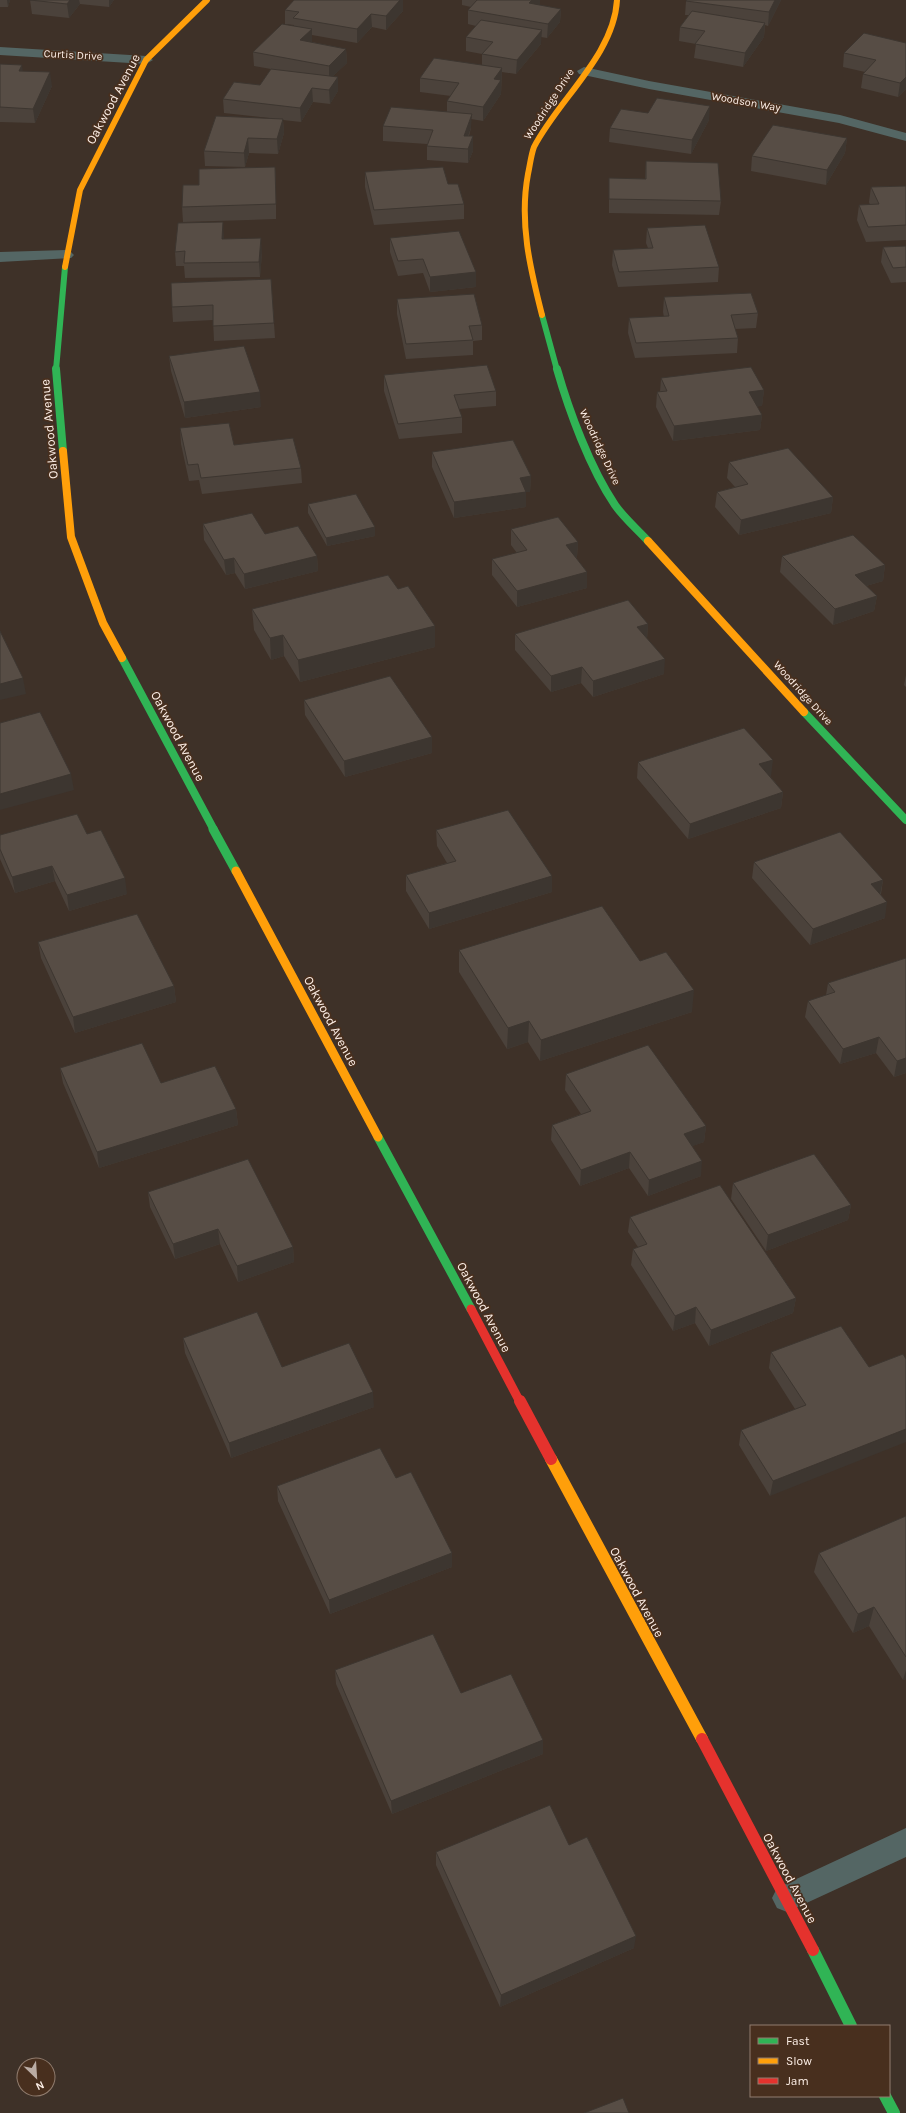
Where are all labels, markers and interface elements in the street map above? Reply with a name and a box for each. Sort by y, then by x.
street label: Curtis Drive [43,47,103,63]
street label: Oakwood Avenue [83,51,143,147]
street label: Woodridge Drive [521,66,577,142]
street label: Woodson Way [711,90,781,114]
street label: Oakwood Avenue [37,378,61,480]
street label: Woodridge Drive [577,407,623,487]
street label: Woodridge Drive [771,658,835,728]
street label: Oakwood Avenue [148,688,208,784]
street label: Oakwood Avenue [301,973,361,1069]
street label: Oakwood Avenue [454,1259,514,1355]
street label: Oakwood Avenue [607,1544,667,1640]
street label: Oakwood Avenue [760,1830,820,1926]
legend [750,2025,890,2097]
text: Fast [786,2034,810,2048]
text: Slow [786,2054,812,2068]
north arrow [16,2057,56,2097]
text: Jam [786,2074,809,2088]
text: N [34,2078,46,2093]

